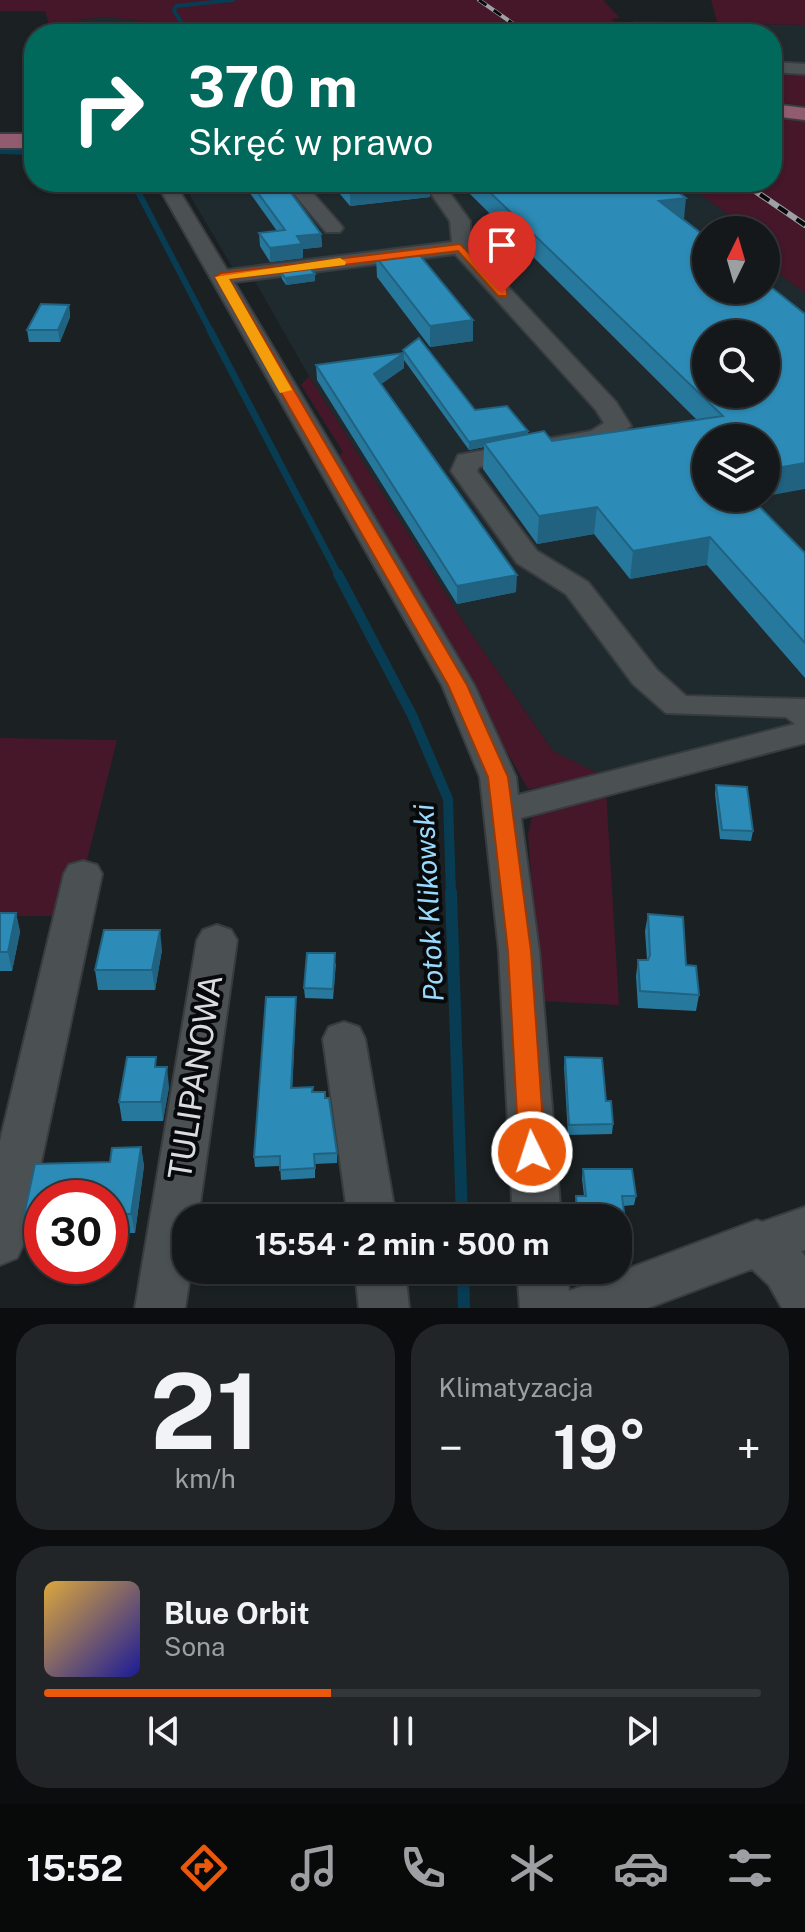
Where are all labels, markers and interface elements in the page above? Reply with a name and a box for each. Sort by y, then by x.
text: 370 m [188,54,358,120]
icon: right [56,56,160,160]
text: Skręć w prawo [188,121,433,163]
pin [468,211,536,293]
north arrow [692,216,780,304]
map controls [692,216,780,512]
icon: arrive [480,223,524,267]
button: search [692,320,780,408]
button: layers [692,424,780,512]
water label: Potok Klikowski [406,803,450,1003]
street label: TULIPANOWA [161,972,229,1182]
position arrow [490,1110,574,1194]
speed limit sign: 30 [24,1180,128,1284]
text: 15:54 · 2 min · 500 m [255,1226,549,1262]
text: 21 [150,1350,261,1472]
text: Klimatyzacja [439,1372,593,1403]
text: 19° [553,1412,647,1483]
text: − [439,1422,463,1474]
text: + [737,1422,761,1474]
text: km/h [175,1463,236,1494]
text: Blue Orbit [164,1595,310,1631]
text: Sona [164,1631,225,1662]
icon: previous [142,1709,186,1753]
icon: pause [381,1709,425,1753]
icon: next [620,1709,664,1753]
icon: directions [176,1840,232,1896]
icon: music [286,1840,342,1896]
icon: phone [395,1840,451,1896]
icon: climate [504,1840,560,1896]
icon: car [613,1840,669,1896]
icon: filters [722,1840,778,1896]
text: 15:52 [27,1847,123,1889]

